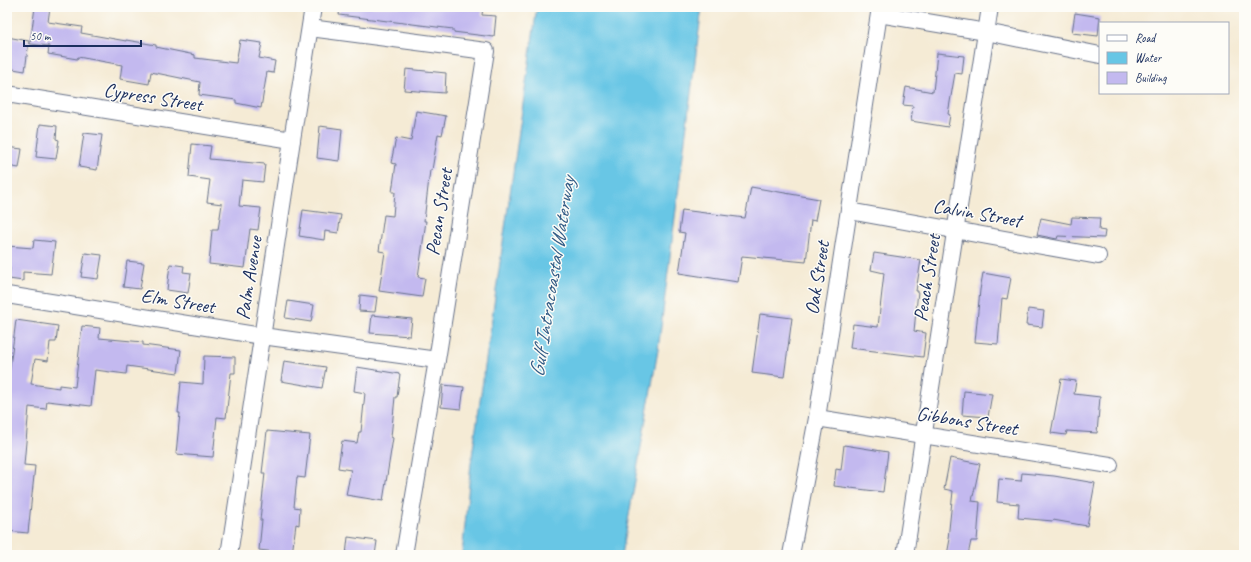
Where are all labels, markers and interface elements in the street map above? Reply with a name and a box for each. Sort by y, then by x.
scale bar [24,22,141,48]
legend [1099,22,1229,94]
text: 50 m [30,28,52,44]
text: Road [1135,30,1157,46]
text: Water [1135,50,1163,66]
text: Building [1135,70,1167,86]
street label: Cypress Street [102,77,206,117]
street label: Pecan Street [420,164,459,257]
water label: Gulf Intracoastal Waterway [523,171,581,379]
street label: Calvin Street [931,193,1026,234]
street label: Peach Street [908,230,947,323]
street label: Palm Avenue [230,233,268,321]
street label: Oak Street [799,237,836,316]
street label: Elm Street [139,283,219,320]
street label: Gibbons Street [915,401,1022,442]

